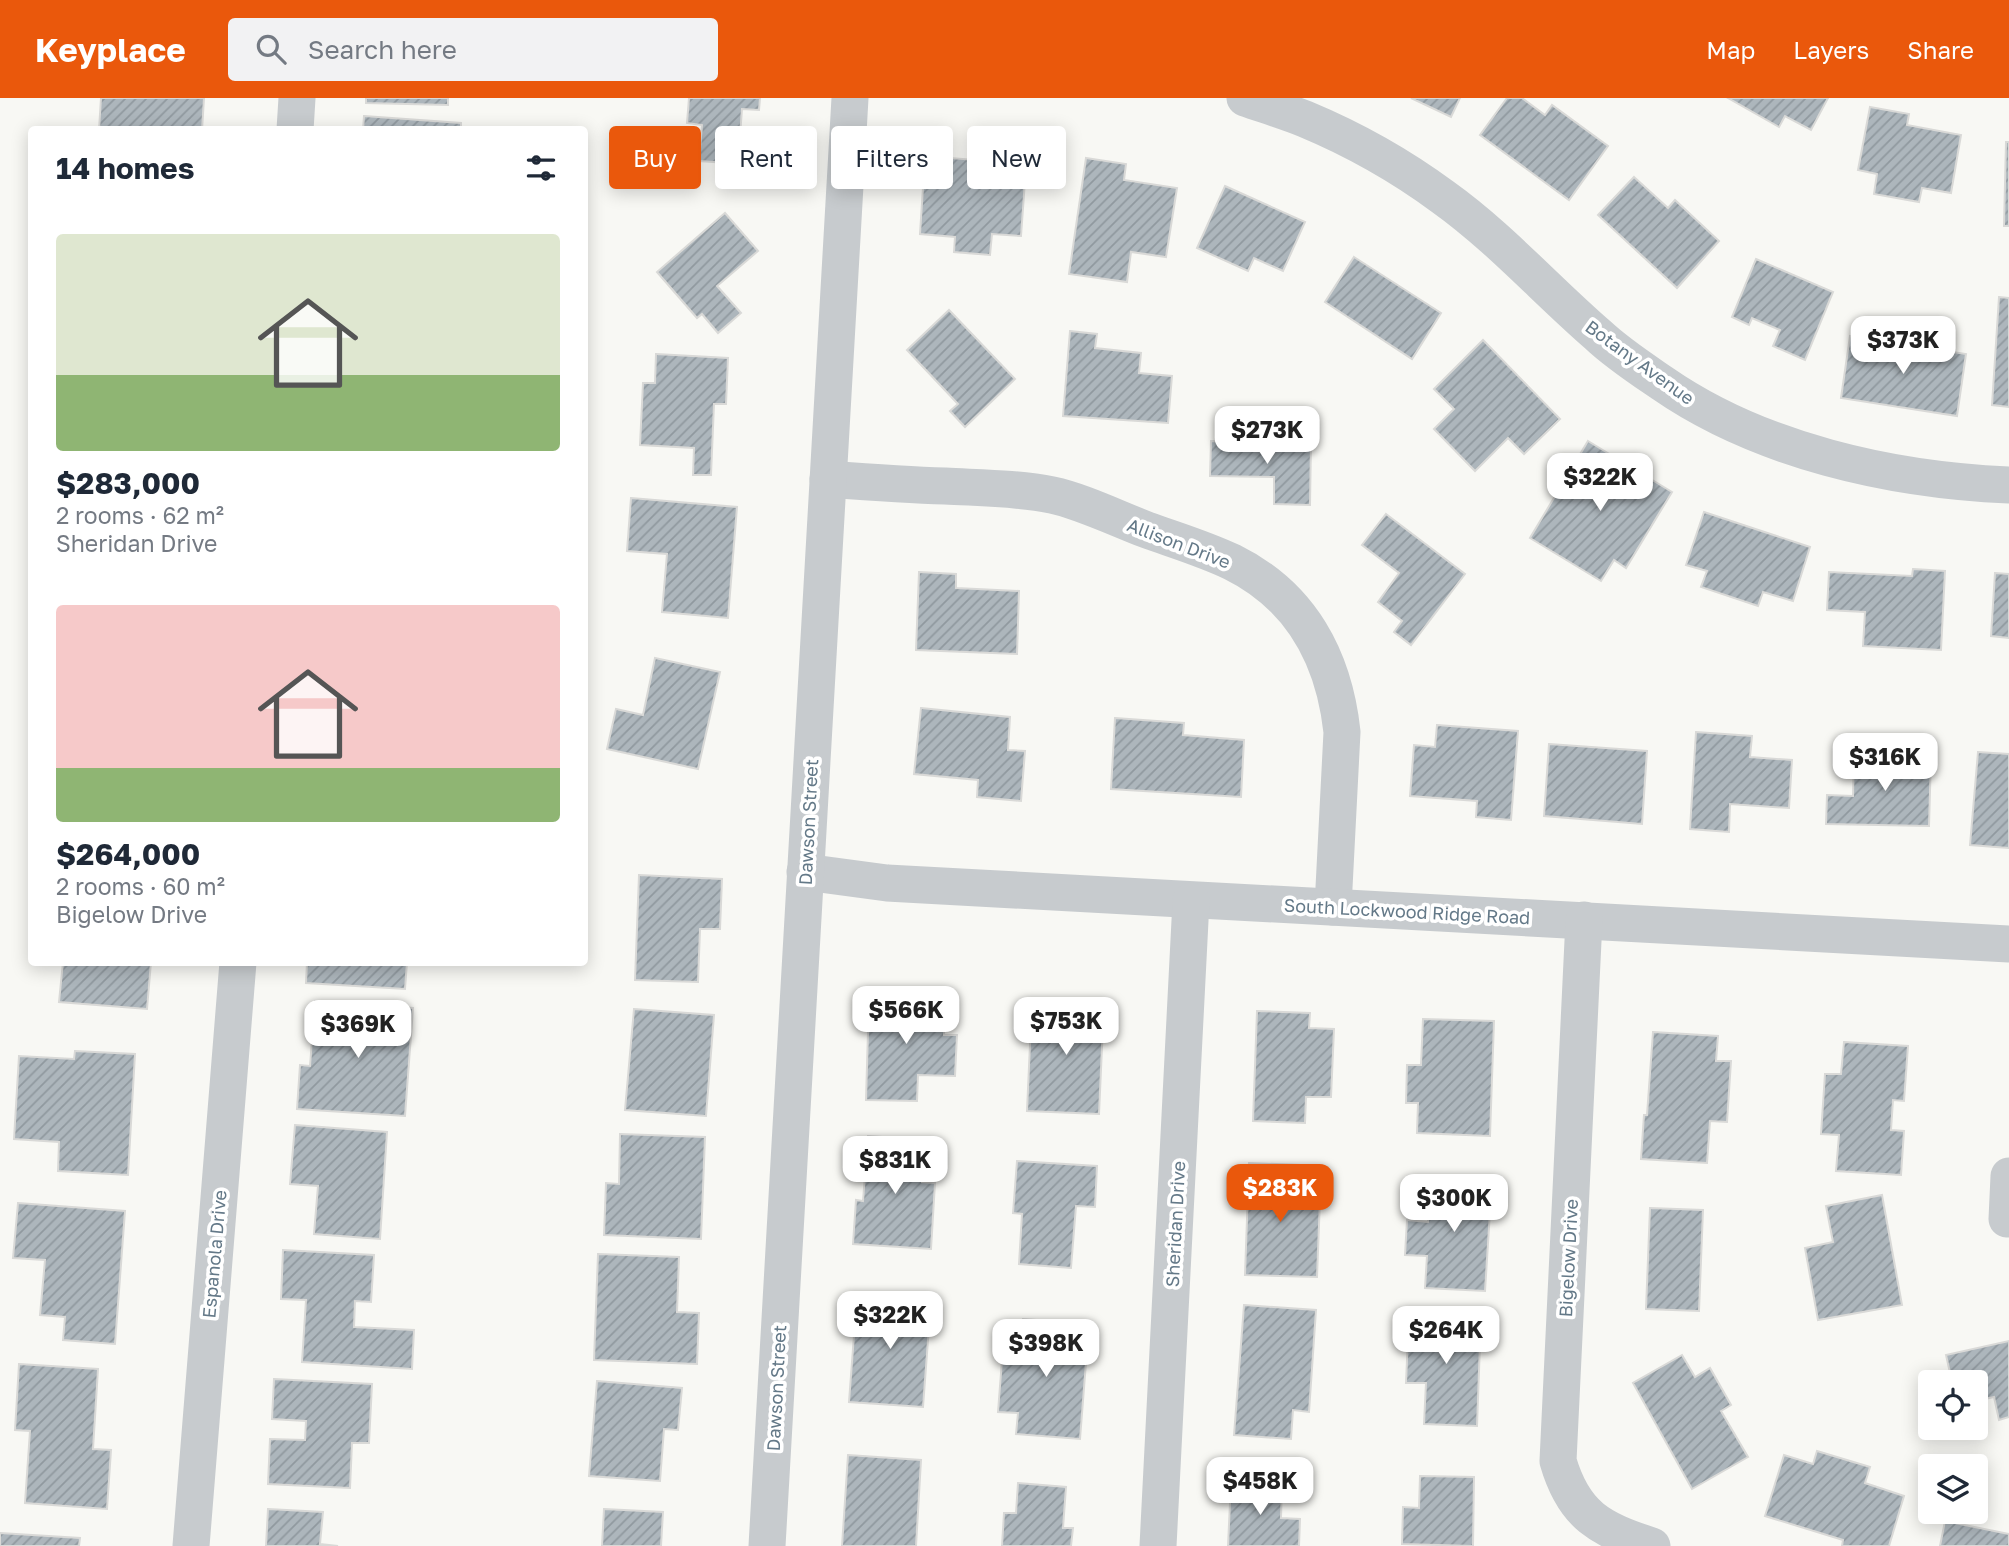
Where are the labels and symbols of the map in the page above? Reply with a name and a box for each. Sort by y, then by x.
street label: Botany Avenue [1581,315,1699,409]
pin: $373K [1854,316,1952,376]
pin: $273K [1218,406,1316,466]
pin: $322K [1551,454,1649,513]
street label: Allison Drive [1124,513,1234,573]
pin: $316K [1836,734,1934,793]
street label: Dawson Street [794,758,822,886]
street label: South Lockwood Ridge Road [1283,894,1531,928]
pin: $566K [857,986,955,1046]
pin: $753K [1017,998,1115,1057]
pin: $369K [309,1000,407,1060]
pin: $831K [846,1136,944,1196]
street label: Sheridan Drive [1161,1160,1189,1288]
pin: $283K [1231,1164,1329,1224]
pin: $300K [1405,1174,1503,1234]
street label: Espanola Drive [197,1189,231,1319]
street label: Bigelow Drive [1554,1198,1582,1318]
pin: $322K [841,1292,939,1351]
pin: $264K [1397,1306,1495,1366]
pin: $398K [997,1320,1095,1379]
street label: Dawson Street [762,1324,790,1452]
pin: $458K [1211,1458,1309,1517]

